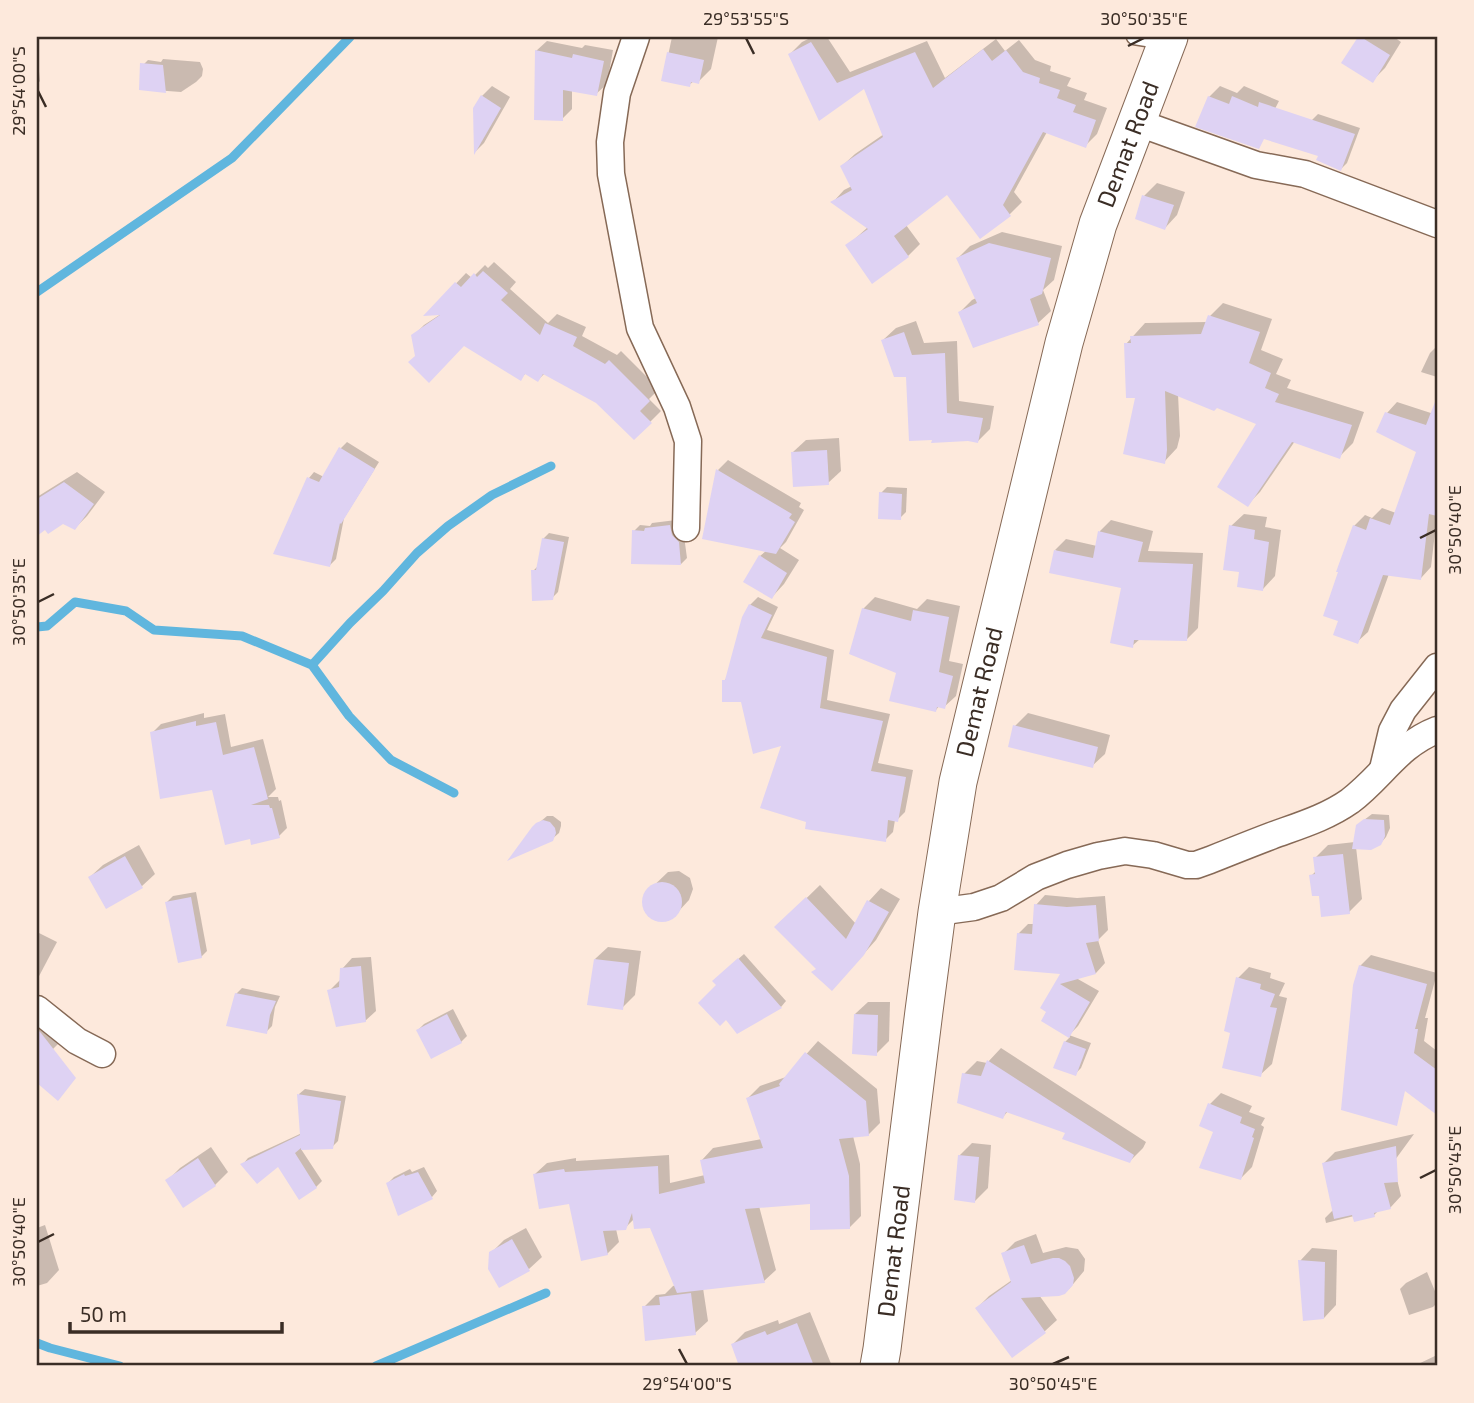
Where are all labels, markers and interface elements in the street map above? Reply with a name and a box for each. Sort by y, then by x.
text: 29°53'55"S [703,7,789,29]
text: 30°50'35"E [1100,7,1188,29]
text: 29°54'00"S [7,46,29,136]
street label: Demat Road [1090,77,1164,211]
text: 30°50'40"E [1443,485,1465,575]
text: 30°50'35"E [7,558,29,646]
street label: Demat Road [949,624,1008,760]
text: 30°50'45"E [1443,1126,1465,1214]
street label: Demat Road [870,1183,915,1319]
text: 30°50'40"E [7,1197,29,1287]
scale bar [70,1291,282,1335]
text: 50 m [80,1301,127,1326]
text: 29°54'00"S [642,1372,732,1394]
text: 30°50'45"E [1009,1372,1097,1394]

